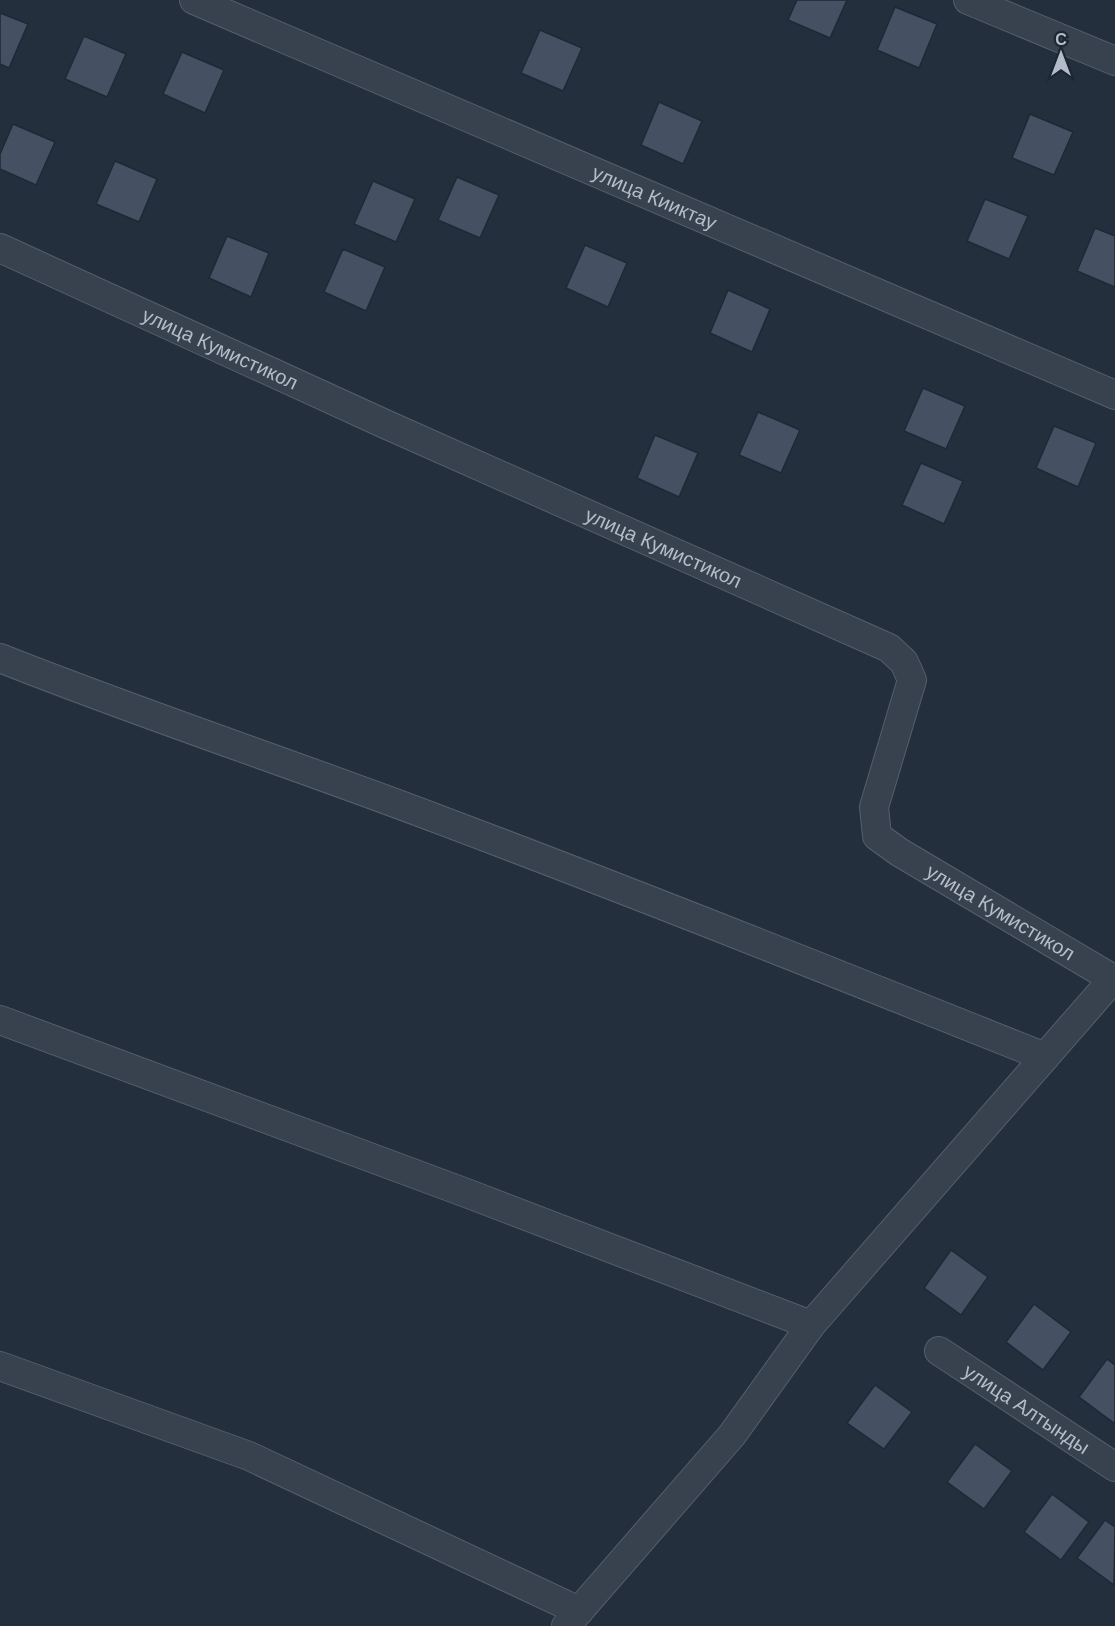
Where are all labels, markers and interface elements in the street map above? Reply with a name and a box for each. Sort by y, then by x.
north arrow [1031,24,1091,84]
text: С [1055,31,1067,48]
street label: улица Кииктау [589,161,720,234]
street label: улица Кумистикол [139,304,301,394]
street label: улица Кумистикол [582,503,745,592]
street label: улица Кумистикол [922,860,1079,965]
street label: улица Алтынды [960,1359,1094,1458]

